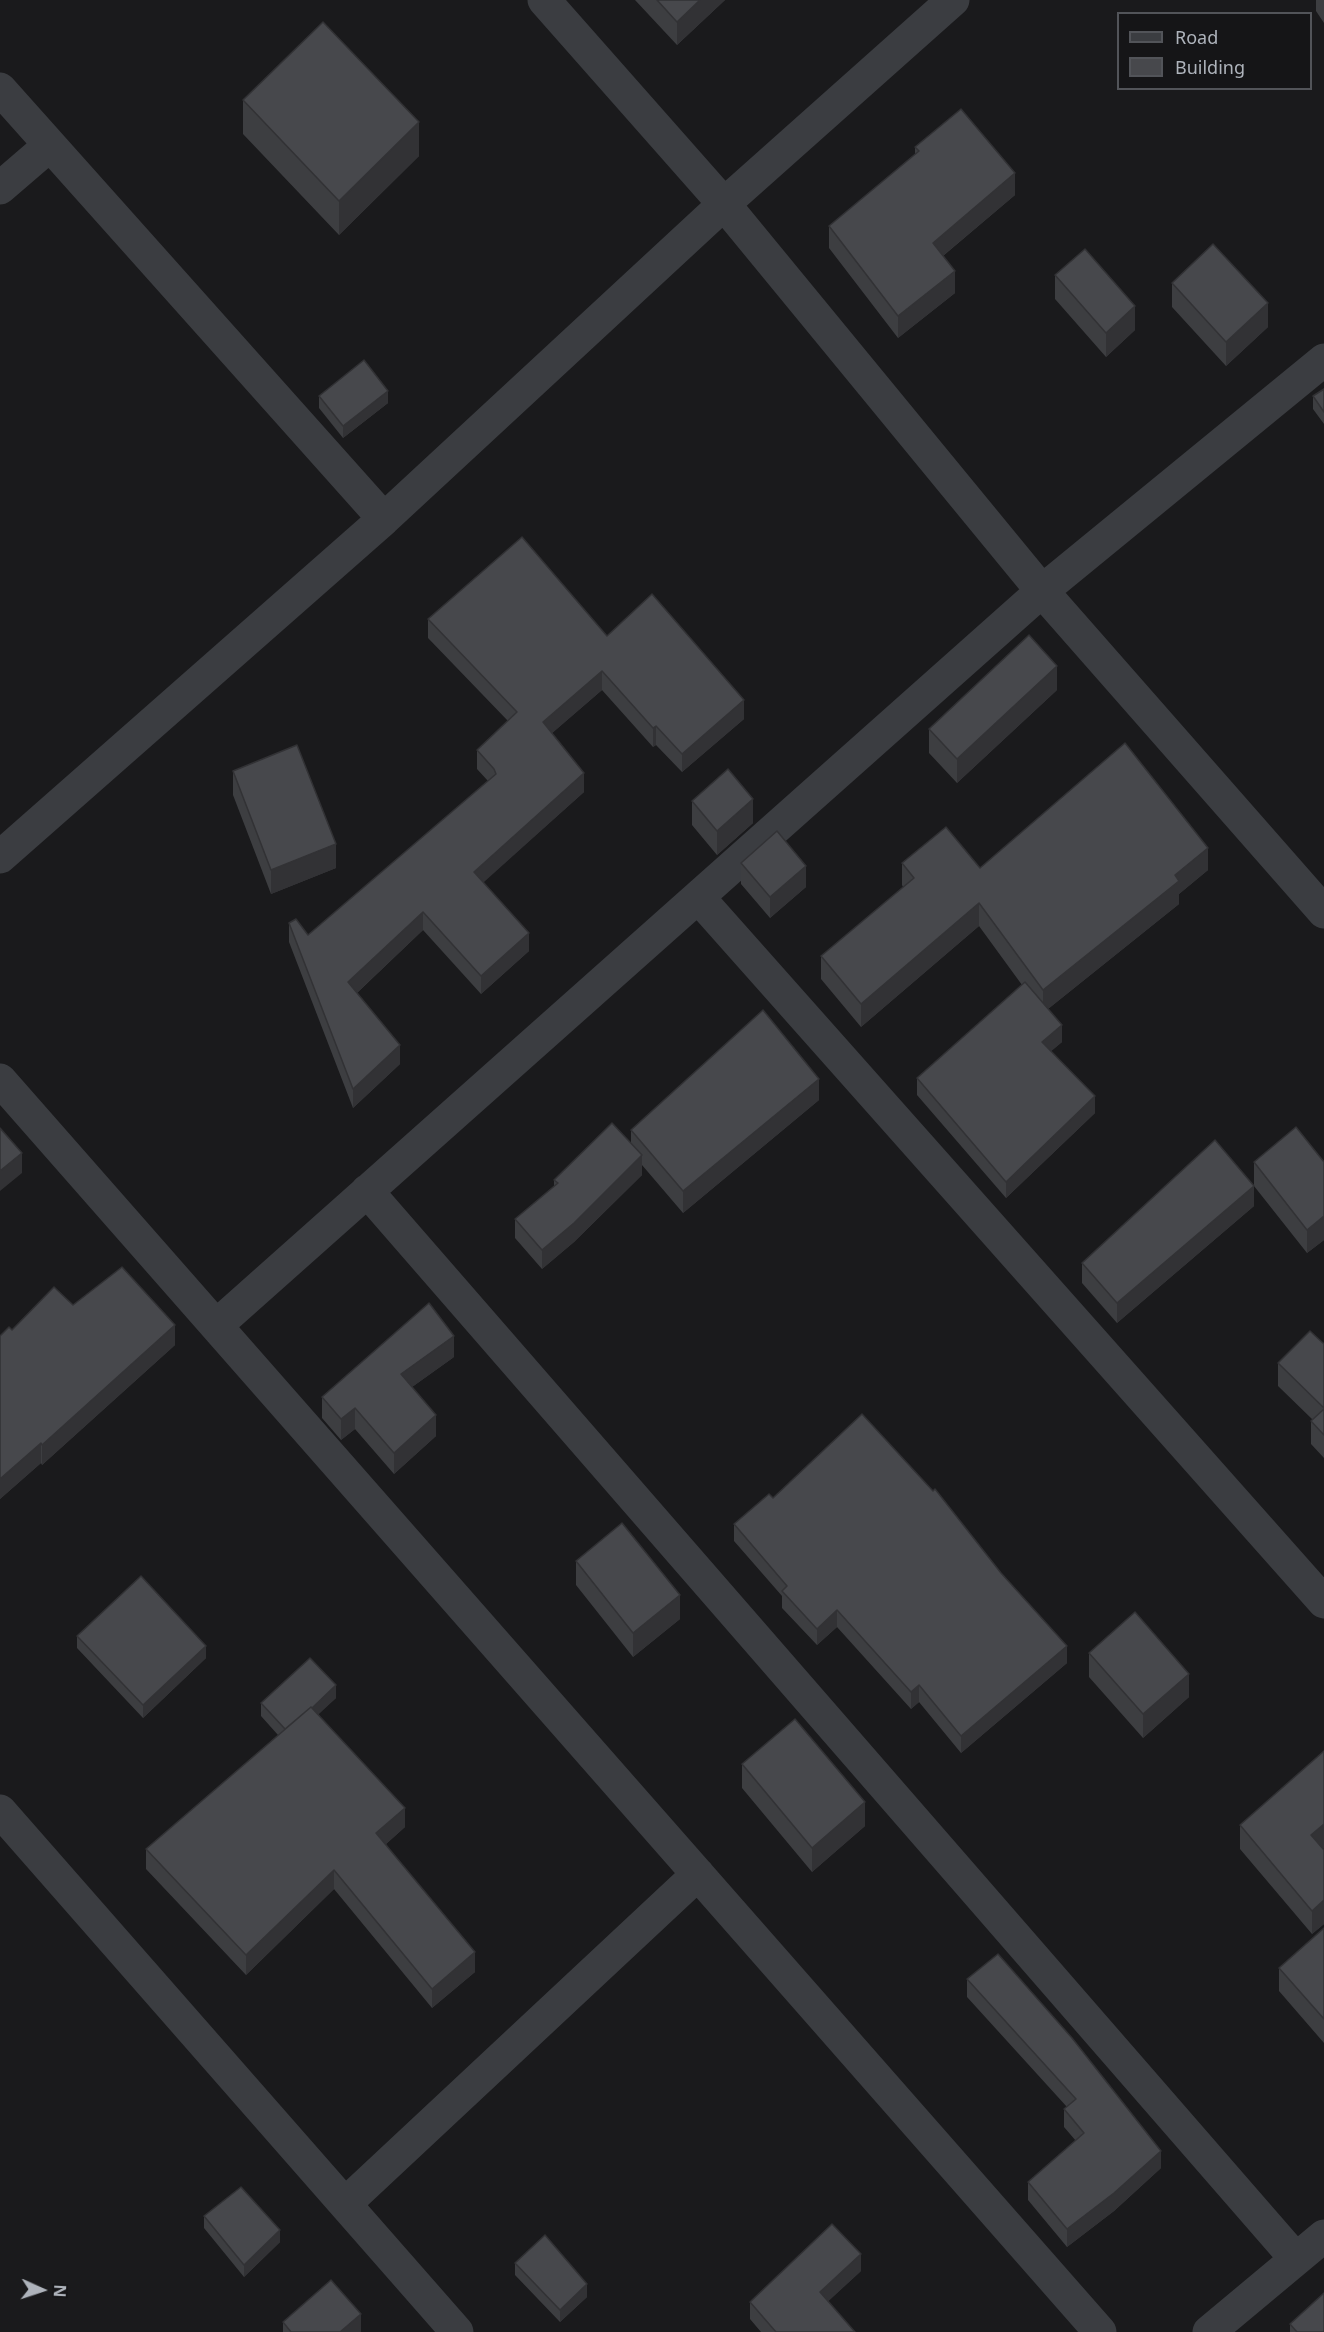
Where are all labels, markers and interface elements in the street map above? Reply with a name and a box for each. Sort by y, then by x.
legend [1117,12,1312,90]
text: Road [1175,25,1218,49]
text: Building [1175,55,1245,79]
north arrow [12,2260,72,2320]
text: N [49,2284,71,2298]

